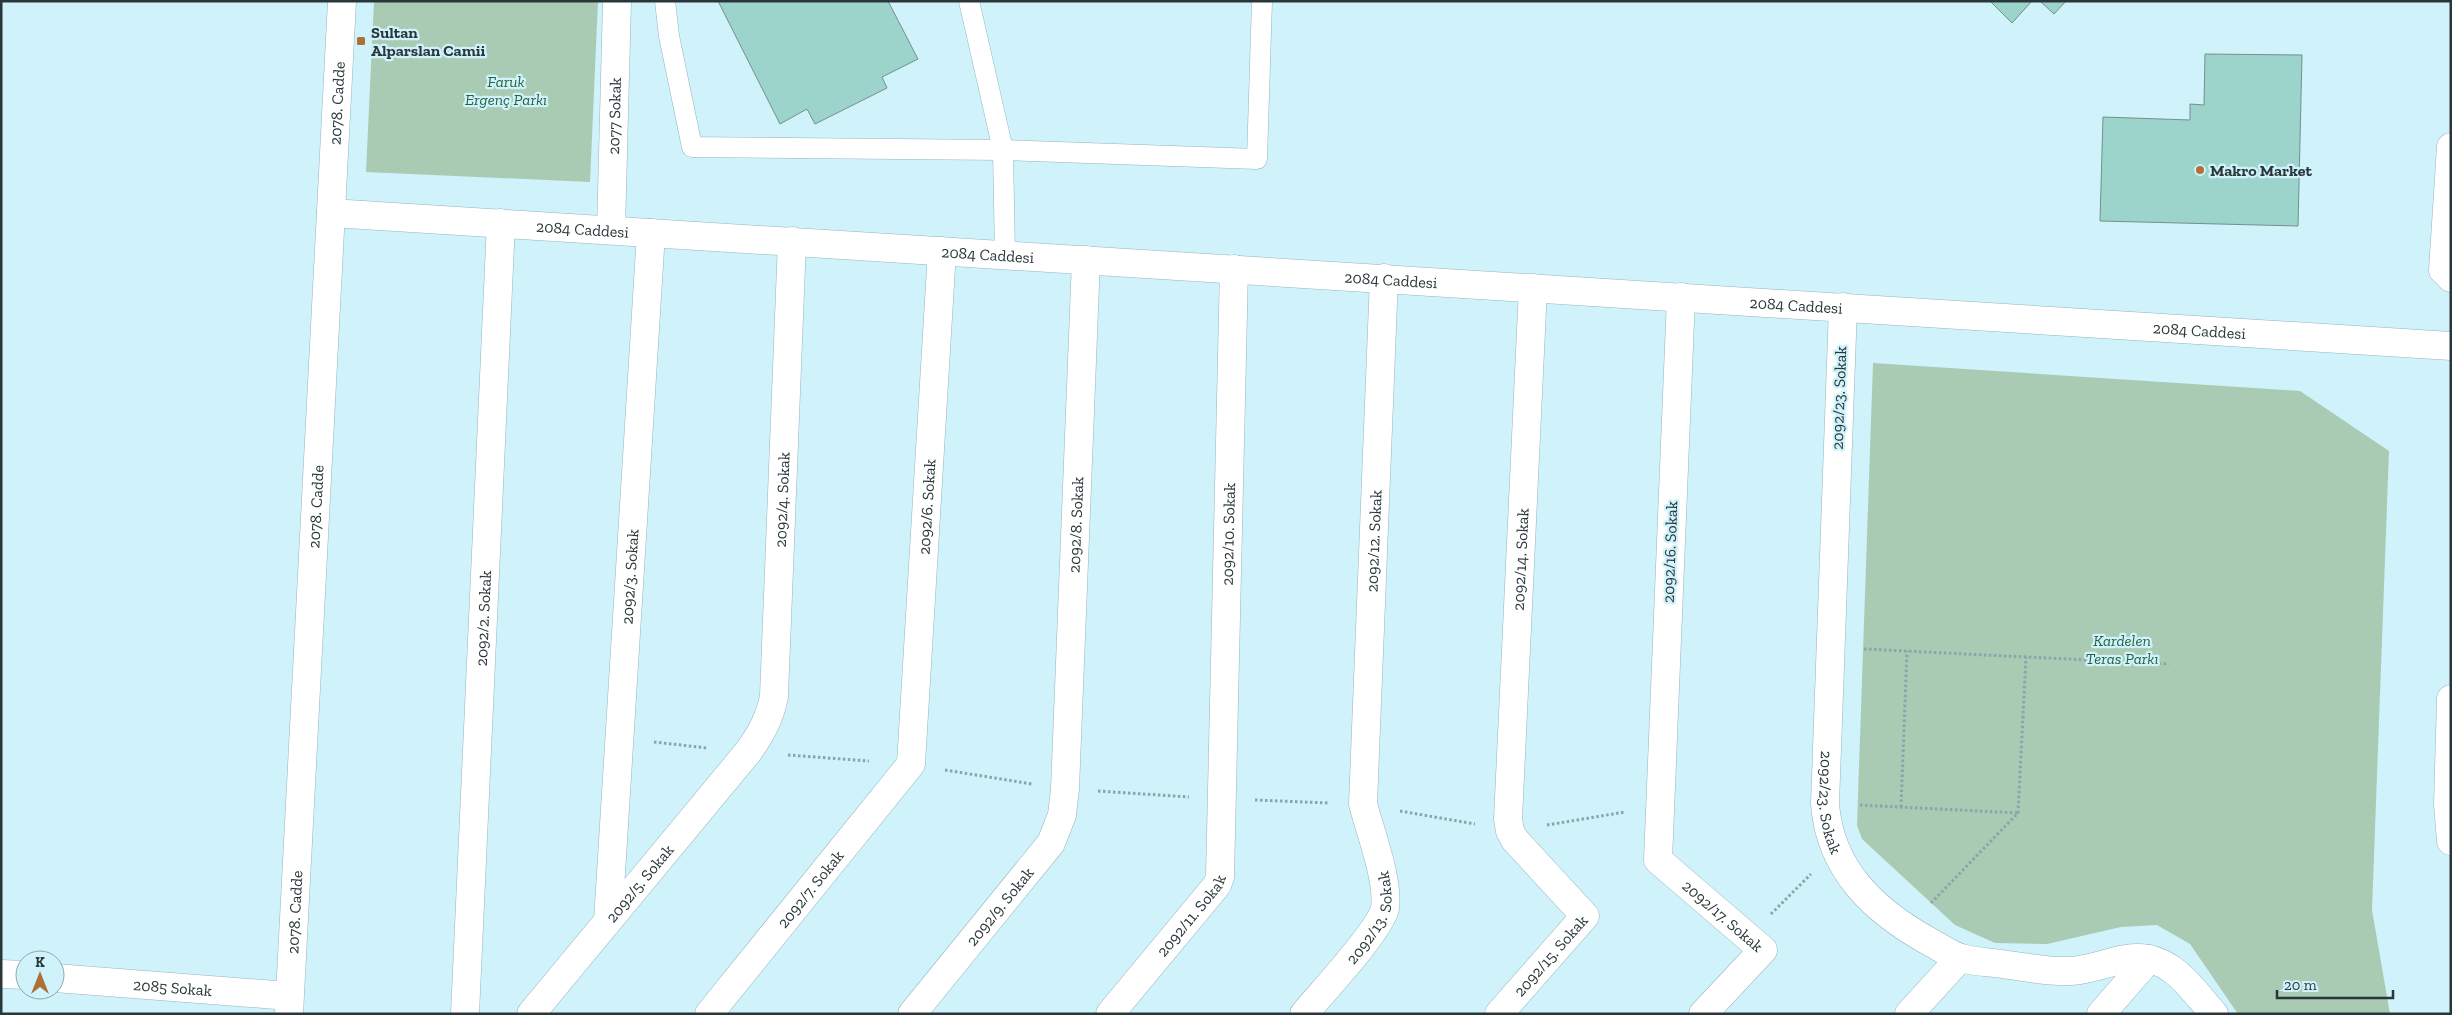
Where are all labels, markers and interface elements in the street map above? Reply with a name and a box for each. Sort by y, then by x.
place label: Sultan Alparslan Camii [371,23,486,60]
marker: Sultan Alparslan Camii [355,35,367,47]
street label: 2078. Cadde [325,61,348,146]
park label: Faruk Ergenç Parkı [465,72,547,109]
street label: 2077 Sokak [603,76,625,155]
place label: Makro Market [2210,161,2312,180]
marker: Makro Market [2194,164,2206,176]
street label: 2084 Caddesi [535,216,630,241]
street label: 2084 Caddesi [941,242,1035,267]
street label: 2084 Caddesi [1344,267,1438,292]
street label: 2084 Caddesi [1749,293,1844,317]
street label: 2084 Caddesi [2152,318,2247,343]
street label: 2092/23. Sokak [1828,345,1850,450]
street label: 2092/4. Sokak [770,451,793,548]
street label: 2092/6. Sokak [914,458,939,555]
street label: 2078. Cadde [304,464,327,549]
street label: 2092/8. Sokak [1064,476,1087,573]
street label: 2092/10. Sokak [1217,482,1239,586]
street label: 2092/12. Sokak [1362,489,1385,593]
street label: 2092/16. Sokak [1659,500,1681,603]
street label: 2092/14. Sokak [1508,507,1532,611]
street label: 2092/3. Sokak [617,528,642,625]
street label: 2092/2. Sokak [471,569,495,667]
park label: Kardelen Teras Parkı [2086,631,2158,668]
street label: 2092/23. Sokak [1815,751,1846,857]
street label: 2092/5. Sokak [602,840,678,926]
street label: 2092/7. Sokak [773,845,848,932]
street label: 2092/9. Sokak [962,862,1038,949]
street label: 2092/13. Sokak [1342,869,1395,968]
street label: 2078. Cadde [283,870,306,954]
street label: 2092/11. Sokak [1152,871,1230,960]
street label: 2092/17. Sokak [1679,876,1768,956]
street label: 2092/15. Sokak [1510,910,1592,1000]
north arrow [15,950,65,1000]
text: K [35,954,45,971]
scale bar [2277,968,2393,1000]
street label: 2085 Sokak [133,975,213,1000]
text: 20 m [2284,976,2317,994]

